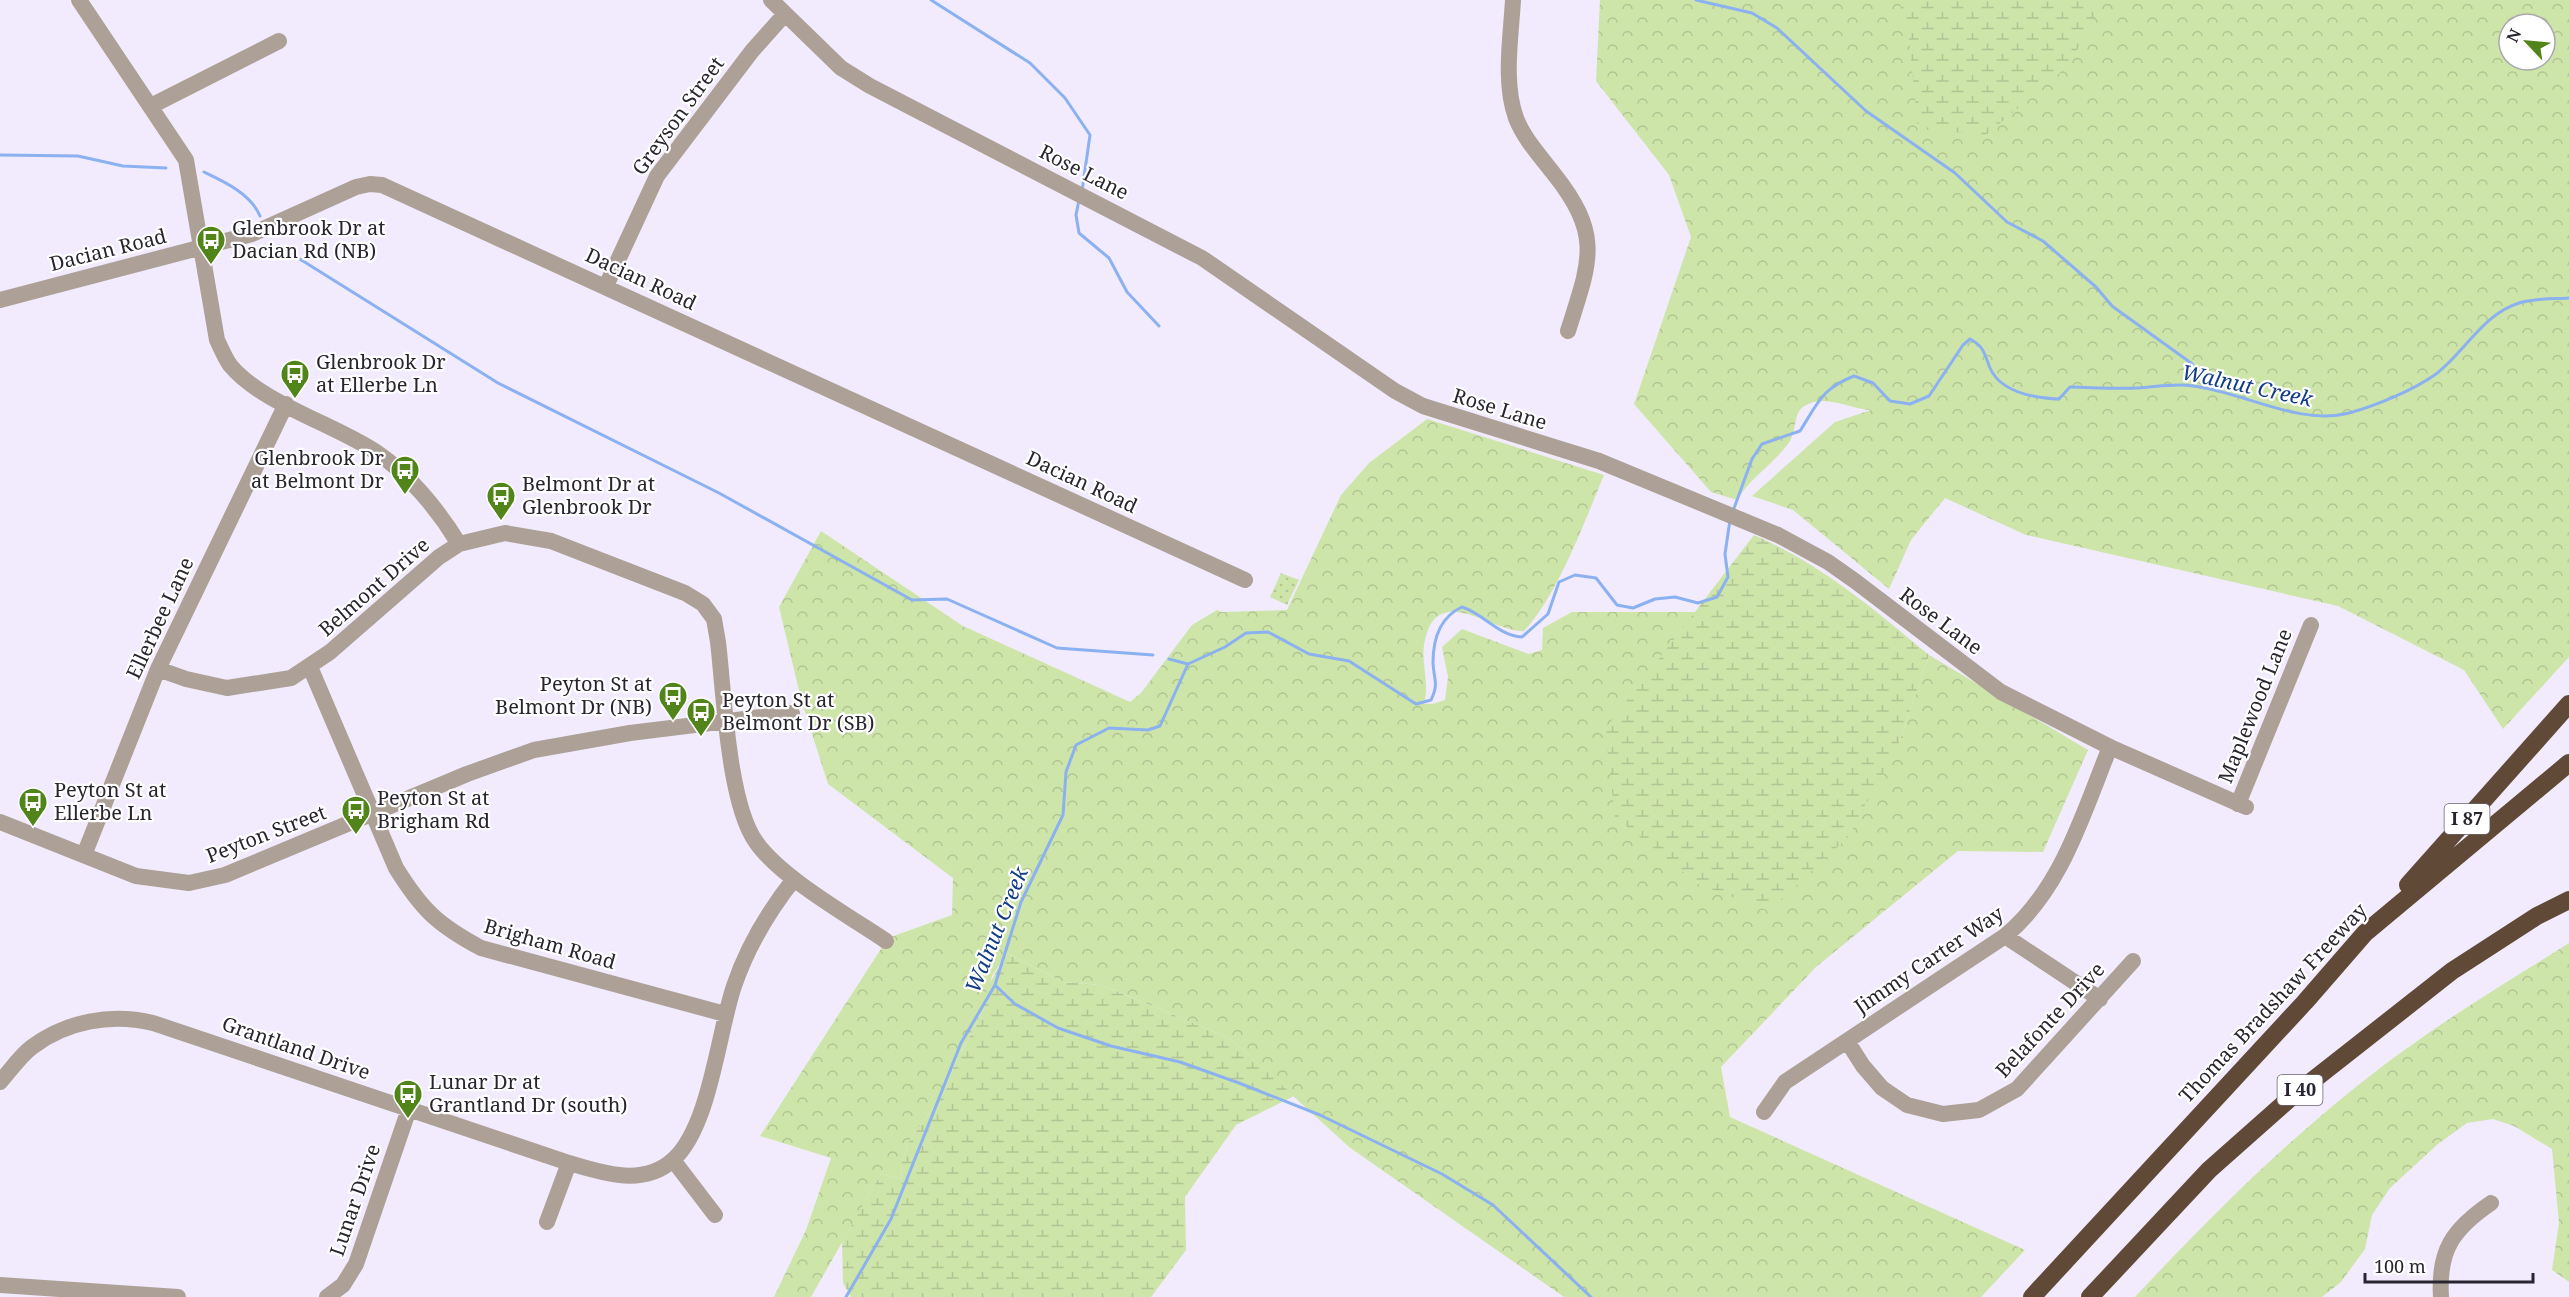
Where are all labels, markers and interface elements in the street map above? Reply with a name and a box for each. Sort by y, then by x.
north arrow [2497,12,2557,72]
text: N [2501,25,2526,46]
street label: Greyson Street [625,51,730,180]
street label: Rose Lane [1035,138,1134,206]
place label: Glenbrook Dr at Dacian Rd (NB) [232,214,385,264]
street label: Dacian Road [47,222,169,277]
bus stop icon: Glenbrook Dr at Dacian Rd (NB) [195,224,227,266]
street label: Dacian Road [581,241,701,316]
place label: Glenbrook Dr at Ellerbe Ln [316,348,446,398]
bus stop icon: Glenbrook Dr at Ellerbe Ln [279,358,311,400]
water label: Walnut Creek [2179,358,2316,413]
street label: Rose Lane [1450,381,1550,436]
place label: Glenbrook Dr at Belmont Dr [251,444,385,494]
street label: Dacian Road [1022,444,1142,519]
bus stop icon: Glenbrook Dr at Belmont Dr [389,454,421,496]
place label: Belmont Dr at Glenbrook Dr [522,470,655,520]
bus stop icon: Belmont Dr at Glenbrook Dr [485,480,517,522]
street label: Belmont Drive [313,531,435,642]
street label: Ellerbee Lane [120,553,200,683]
street label: Rose Lane [1894,581,1988,661]
street label: Maplewood Lane [2211,625,2298,787]
place label: Peyton St at Belmont Dr (NB) [495,670,652,720]
bus stop icon: Peyton St at Belmont Dr (NB) [657,680,689,722]
place label: Peyton St at Belmont Dr (SB) [722,686,875,736]
bus stop icon: Peyton St at Belmont Dr (SB) [685,696,717,738]
place label: Peyton St at Ellerbe Ln [54,776,166,826]
place label: Peyton St at Brigham Rd [377,784,490,834]
bus stop icon: Peyton St at Ellerbe Ln [17,786,49,828]
bus stop icon: Peyton St at Brigham Rd [340,794,372,836]
street label: Peyton Street [202,798,330,869]
road number: I 87 [2444,804,2490,834]
water label: Walnut Creek [958,862,1034,997]
street label: Thomas Bradshaw Freeway [2173,896,2373,1108]
street label: Jimmy Carter Way [1848,899,2009,1020]
street label: Brigham Road [481,912,619,975]
street label: Belafonte Drive [1989,956,2110,1083]
street label: Grantland Drive [218,1010,374,1086]
place label: Lunar Dr at Grantland Dr (south) [429,1068,627,1118]
road number: I 40 [2278,1075,2322,1105]
bus stop icon: Lunar Dr at Grantland Dr (south) [392,1078,424,1120]
street label: Lunar Drive [323,1140,386,1259]
scale bar [2365,1246,2533,1284]
text: 100 m [2374,1254,2426,1278]

